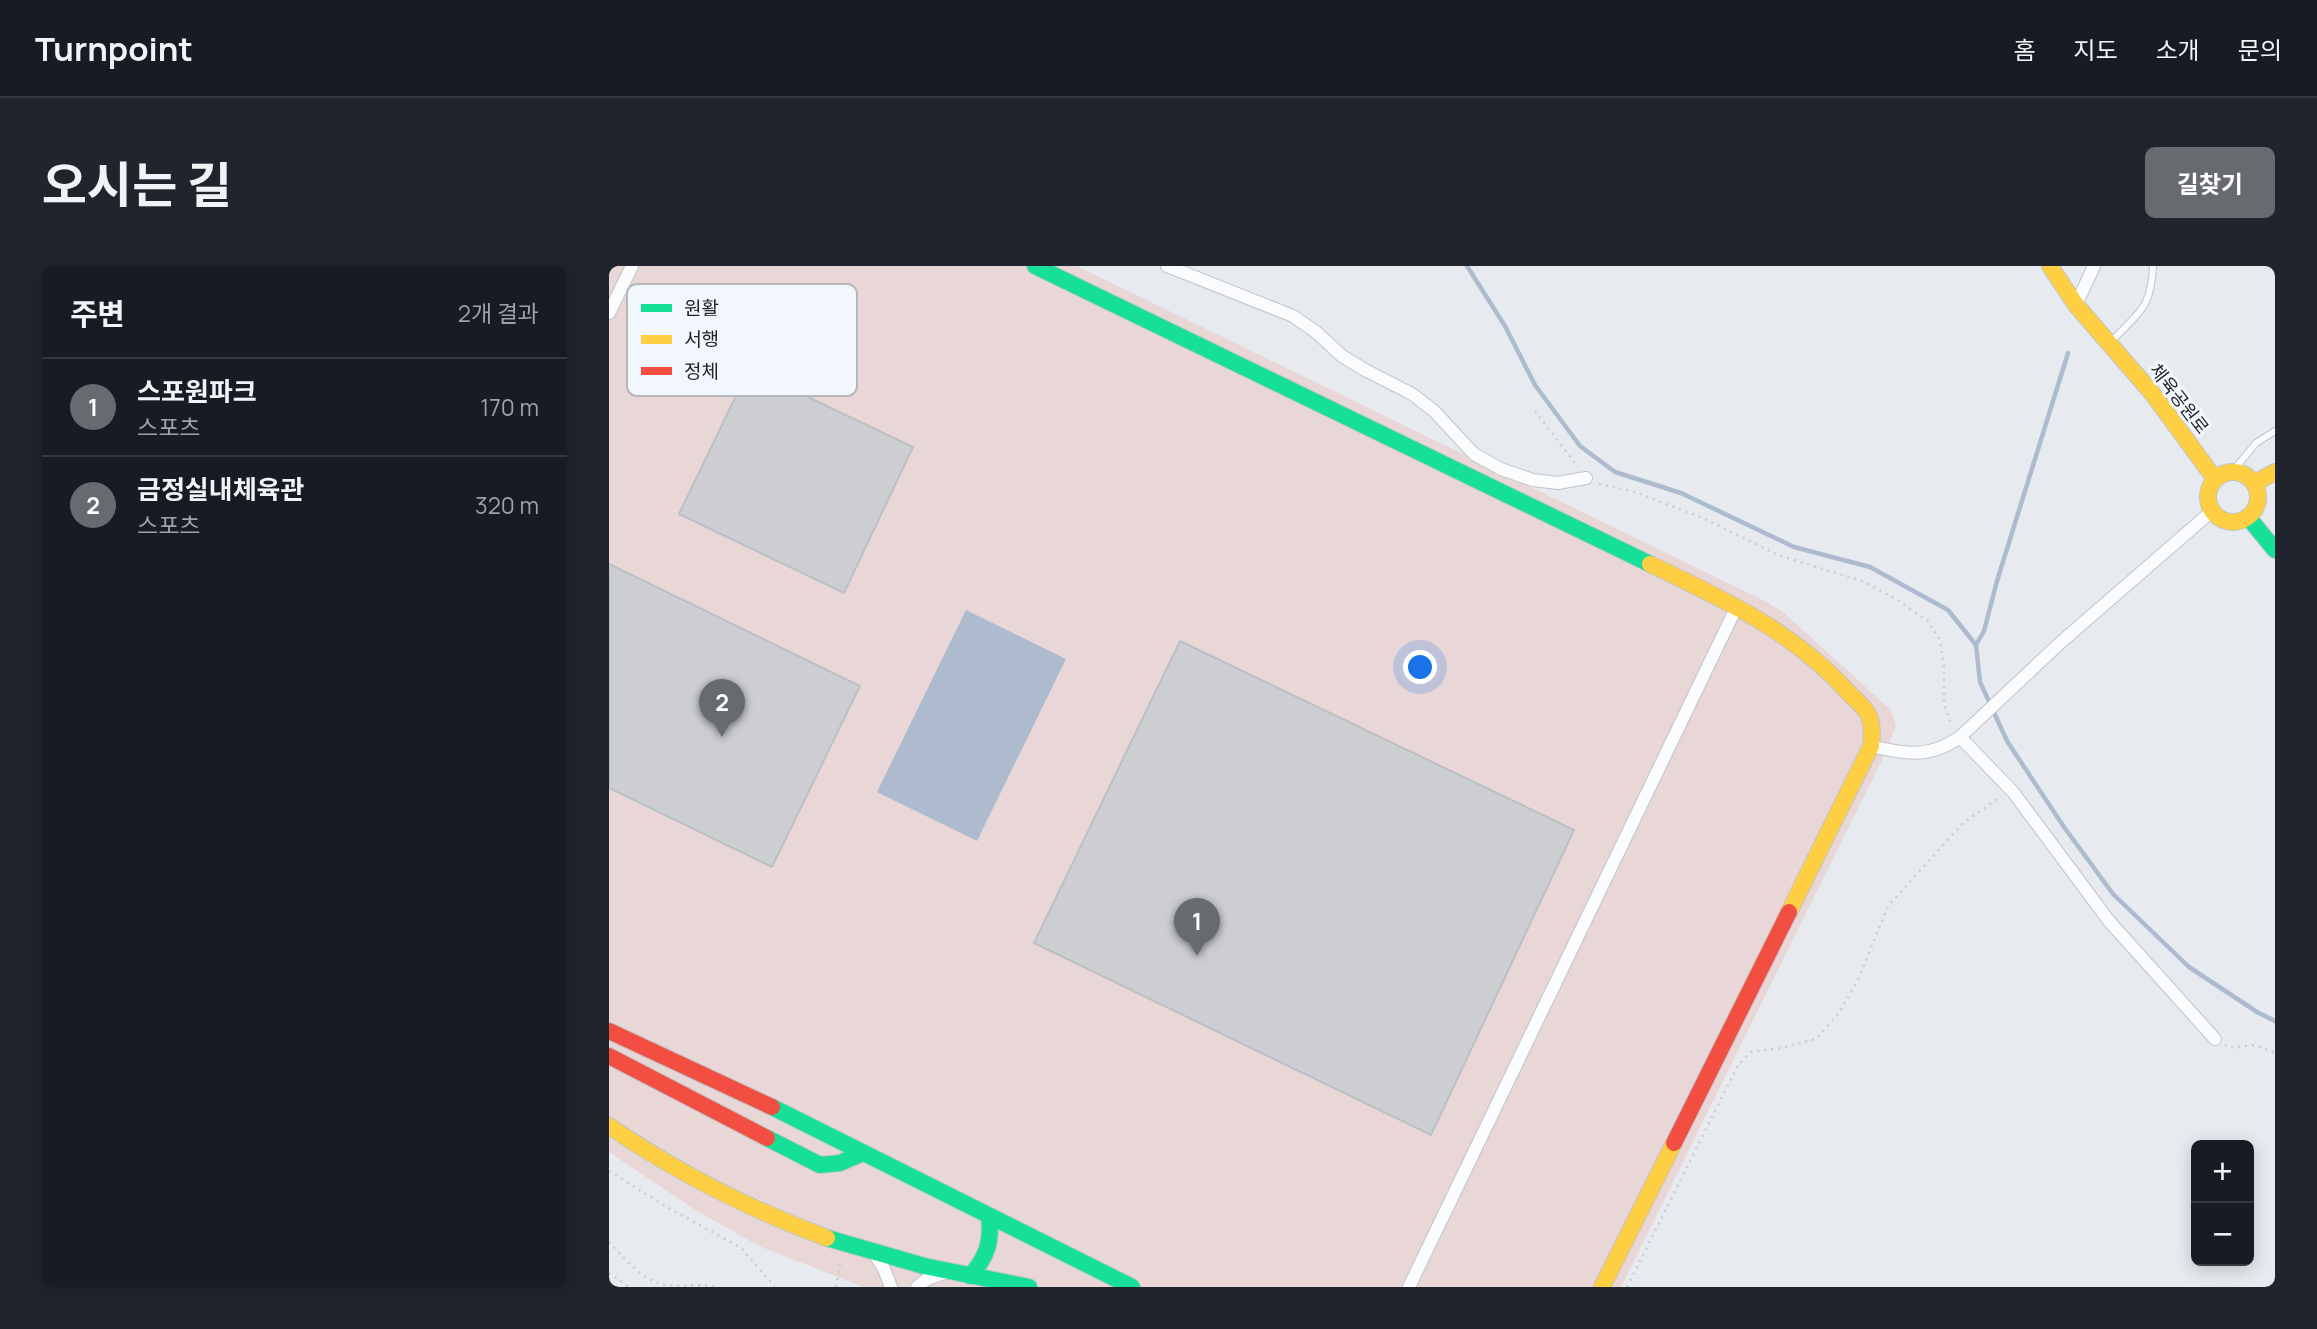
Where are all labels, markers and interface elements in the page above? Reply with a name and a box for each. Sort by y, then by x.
text: Turnpoint [35,26,193,71]
text: 홈 [2013,33,2035,66]
text: 지도 [2073,33,2118,66]
text: 소개 [2156,33,2200,66]
text: 문의 [2238,33,2282,66]
button: 길찾기 [2145,147,2275,218]
text: 오시는 길 [42,151,232,218]
legend [627,284,857,396]
text: 주변 [70,293,125,334]
text: 원활 [684,295,719,321]
text: 2개 결과 [458,297,539,329]
text: 서행 [684,326,719,352]
text: 정체 [684,358,719,384]
street label: 체육공원로 [2145,358,2215,438]
text: 스포원파크 [137,373,257,409]
text: 1 [88,391,98,423]
text: 170 m [480,391,539,423]
text: 스포츠 [137,411,200,443]
text: 금정실내체육관 [137,471,304,507]
text: 2 [86,489,100,521]
text: 320 m [475,489,539,521]
text: 스포츠 [137,509,200,541]
your location [1403,650,1437,684]
pin: 2 [699,679,745,737]
pin: 1 [1174,898,1220,956]
map controls [2191,1140,2254,1266]
button: + [2191,1140,2254,1203]
button: − [2191,1203,2254,1266]

